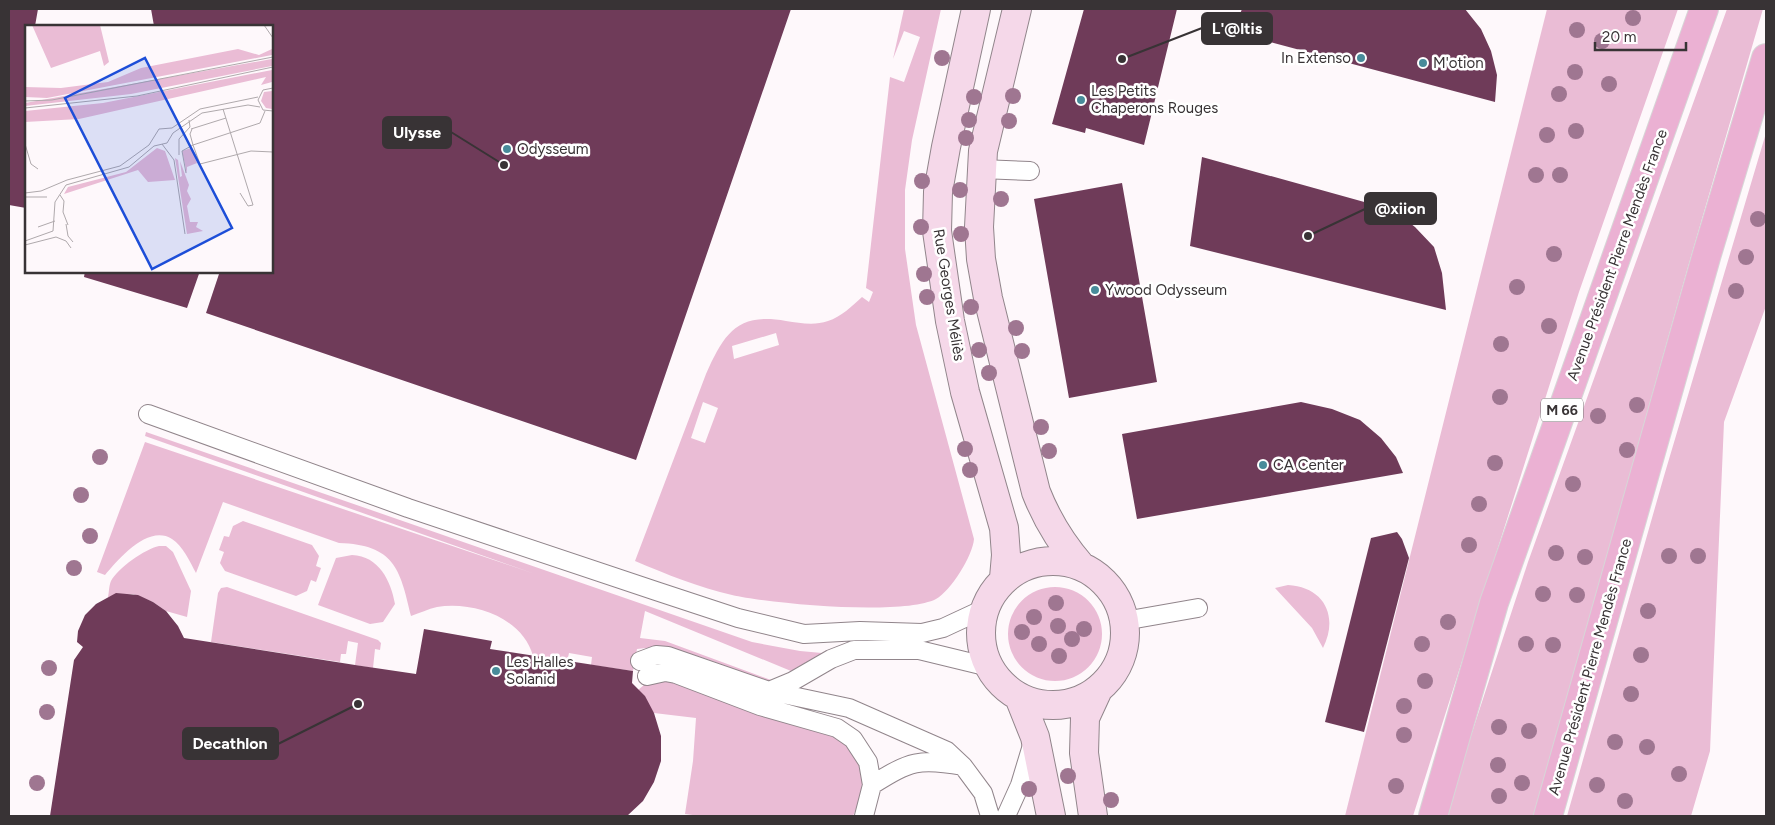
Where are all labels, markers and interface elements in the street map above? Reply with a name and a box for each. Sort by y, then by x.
callout: L'@ltis [1202,13,1272,44]
text: L'@ltis [1212,19,1263,38]
scale bar [1595,20,1686,52]
inset map [25,25,272,272]
text: 20 m [1602,28,1636,46]
place label: In Extenso [1281,49,1351,67]
marker: In Extenso [1355,52,1367,64]
place label: M'otion [1433,54,1484,72]
marker: M'otion [1417,57,1429,69]
place label: Les Petits Chaperons Rouges [1091,82,1218,117]
marker: Les Petits Chaperons Rouges [1075,94,1087,106]
callout: Ulysse [383,117,451,148]
text: Ulysse [393,123,441,142]
street label: Avenue Président Pierre Mendès France [1563,127,1671,383]
place label: Odysseum [517,140,589,158]
marker: Odysseum [501,143,513,155]
callout: @xiion [1365,193,1436,224]
text: @xiion [1374,199,1426,218]
street label: Rue Georges Méliès [930,228,968,362]
place label: Ywood Odysseum [1105,281,1227,299]
marker: Ywood Odysseum [1089,284,1101,296]
road number: M 66 [1541,398,1583,422]
place label: CA Center [1273,456,1344,474]
marker: CA Center [1257,459,1269,471]
street label: Avenue Président Pierre Mendès France [1545,537,1635,797]
place label: Les Halles Solanid [506,653,573,688]
marker: Les Halles Solanid [490,665,502,677]
callout: Decathlon [183,728,278,759]
text: Decathlon [192,734,268,753]

